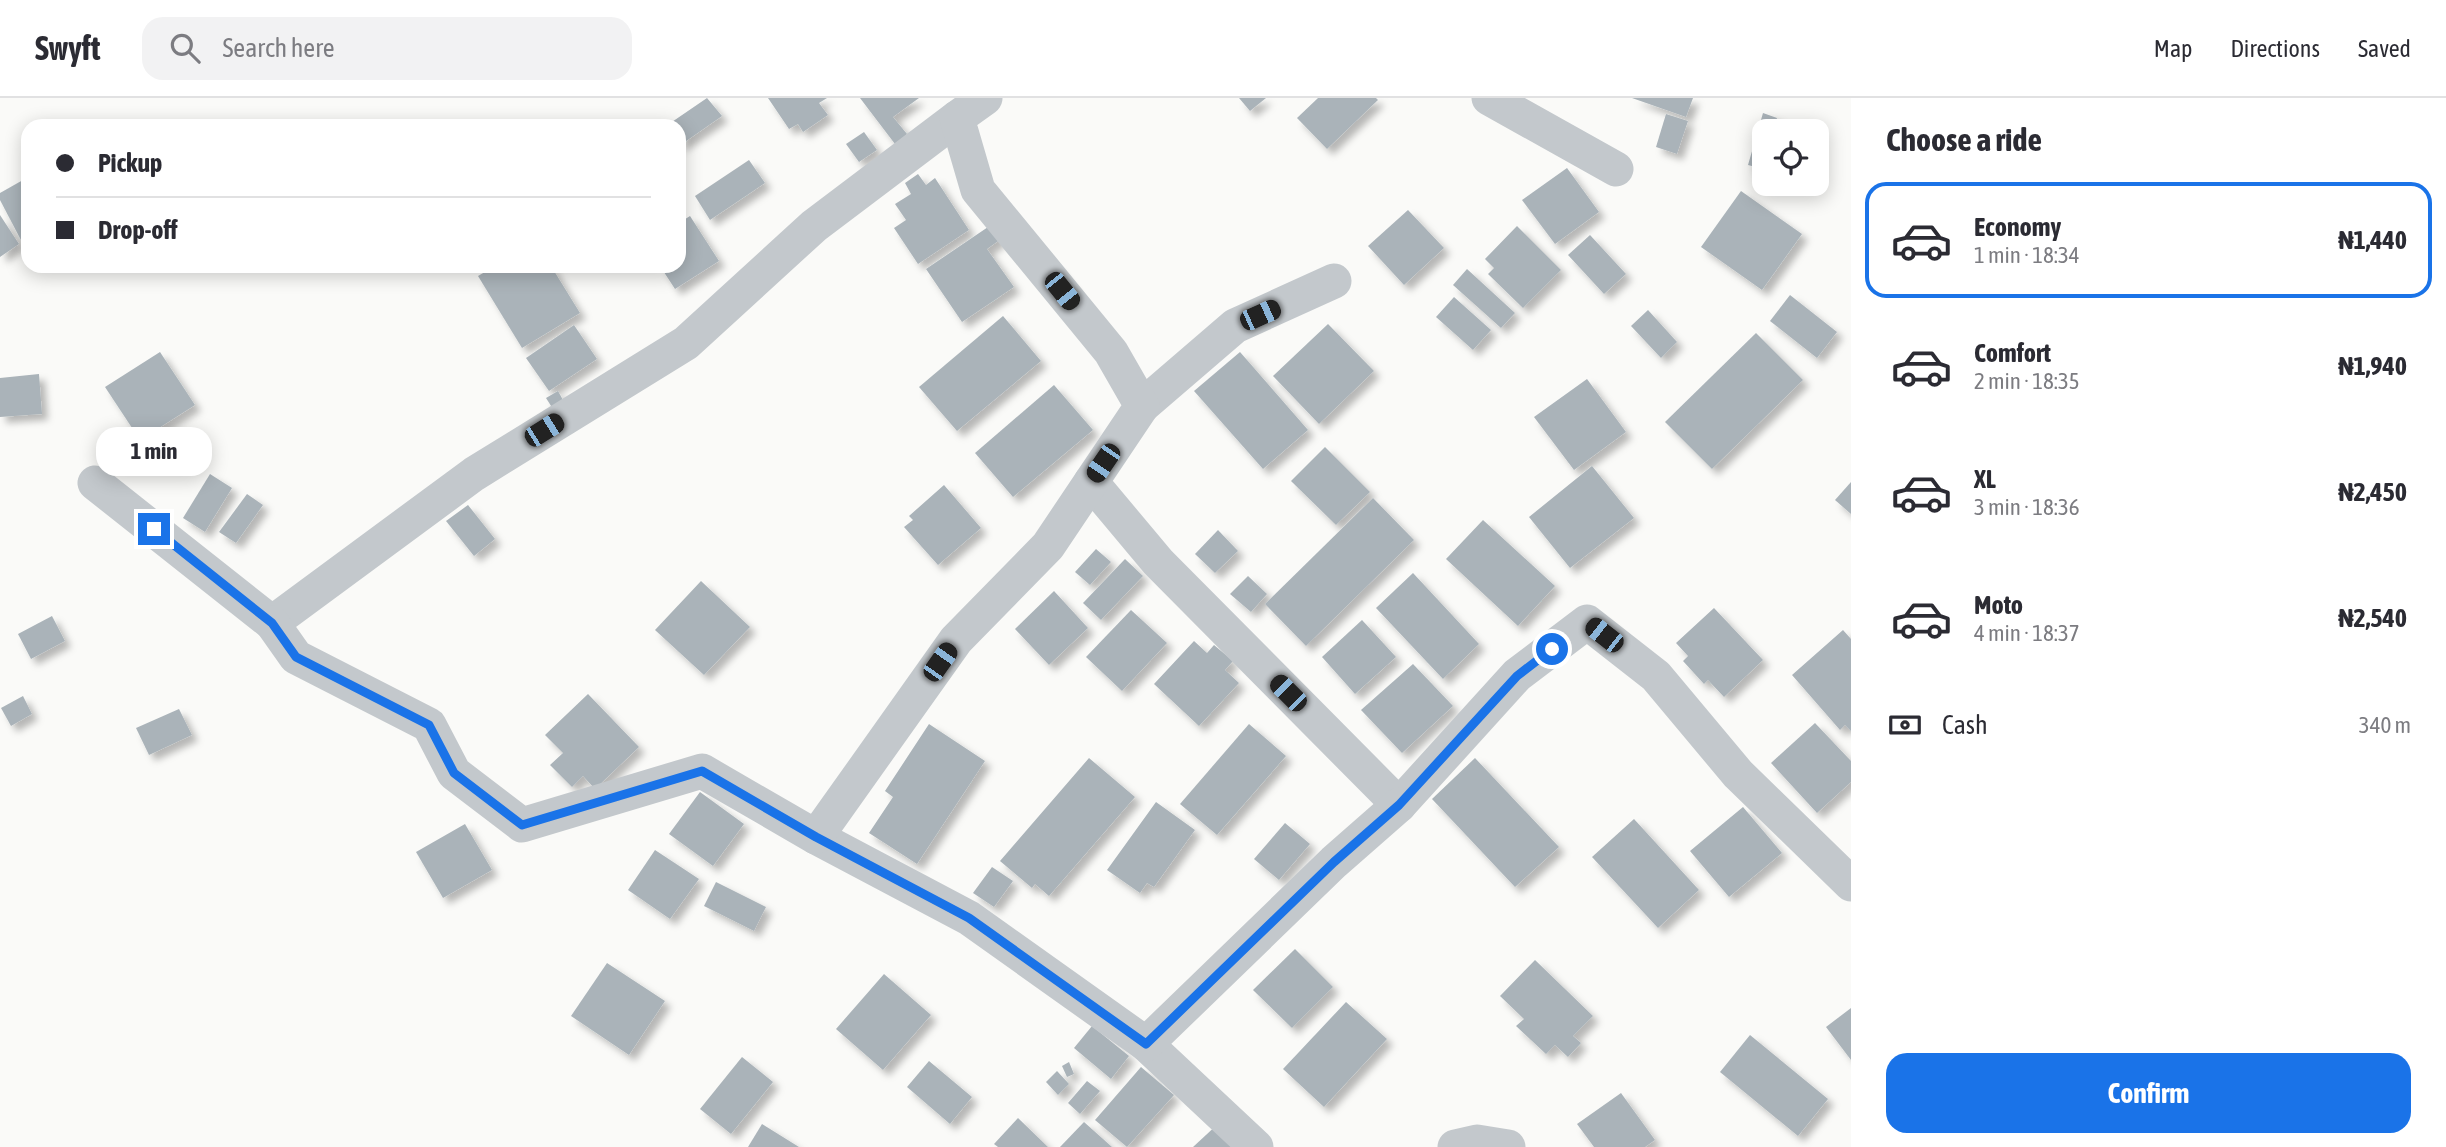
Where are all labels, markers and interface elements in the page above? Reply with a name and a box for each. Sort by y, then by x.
search box [142,17,632,80]
text: Swyft [35,29,100,67]
icon: search [166,29,204,67]
text: Search here [222,33,335,63]
text: Map [2154,35,2192,62]
text: Directions [2230,35,2320,62]
text: Saved [2358,35,2411,62]
map controls [1752,119,1829,196]
button: locate [1752,119,1829,196]
text: Choose a ride [1886,121,2042,158]
text: Pickup [98,148,162,178]
icon: car [1890,209,1953,272]
text: Economy [1974,212,2061,242]
text: Drop-off [98,215,178,245]
text: ₦1,440 [2338,225,2407,255]
text: 1 min · 18:34 [1974,242,2080,268]
car [1041,268,1084,314]
car [1237,297,1284,333]
icon: car [1890,335,1953,398]
text: Comfort [1974,338,2051,368]
text: ₦1,940 [2338,351,2407,381]
text: 2 min · 18:35 [1974,368,2080,394]
car [521,410,568,450]
callout: 1 min [96,428,212,476]
text: 1 min [131,438,177,464]
car [1083,440,1124,486]
icon: car [1890,461,1953,524]
text: XL [1974,464,1996,494]
text: ₦2,450 [2338,477,2407,507]
text: 3 min · 18:36 [1974,494,2080,520]
route end [138,513,170,545]
icon: car [1890,587,1953,650]
text: Moto [1974,590,2023,620]
text: ₦2,540 [2338,603,2407,633]
car [1581,614,1628,656]
text: 4 min · 18:37 [1974,620,2080,646]
route start [1536,633,1568,665]
car [920,639,961,685]
car [1266,671,1311,715]
icon: cash [1886,706,1924,744]
text: Cash [1942,710,1988,740]
text: 340 m [2359,712,2411,738]
button: Confirm [1886,1053,2411,1133]

